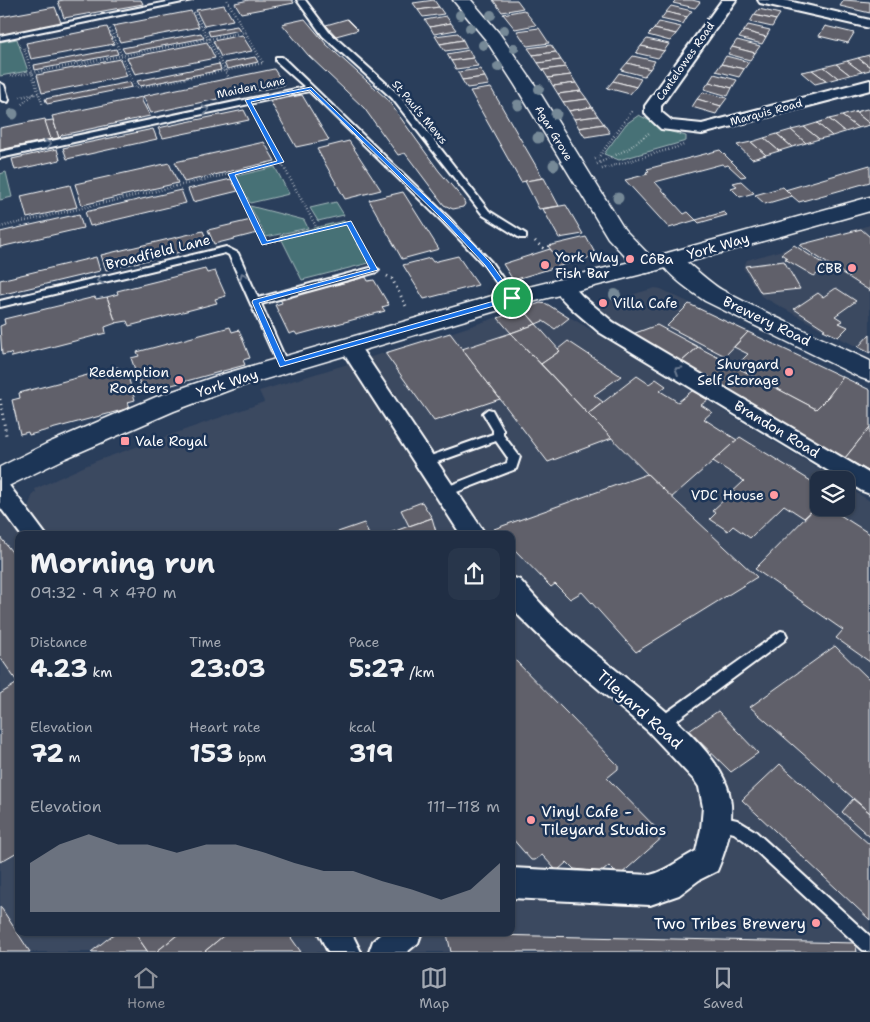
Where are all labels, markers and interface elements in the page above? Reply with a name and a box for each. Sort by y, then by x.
street label: Cantelowes Road [653,19,718,104]
street label: Maiden Lane [216,73,287,102]
street label: St Paul's Mews [388,77,451,147]
street label: Marquis Road [728,96,804,129]
street label: Agar Grove [531,103,576,164]
one-way arrow [202,105,211,116]
one-way arrow [43,139,52,150]
street label: York Way [685,229,751,263]
street label: Broadfield Lane [104,230,212,274]
place label: York Way Fish Bar [555,248,619,282]
place label: CôBa [640,250,674,268]
marker: CôBa [624,253,636,265]
marker: York Way Fish Bar [539,259,551,271]
place label: CBB [817,259,842,277]
marker: CBB [846,262,858,274]
one-way arrow [239,272,250,281]
one-way arrow [95,274,104,285]
pin [491,277,533,319]
icon: arrive [498,284,526,312]
street label: Brewery Road [720,292,814,350]
place label: Villa Cafe [613,294,678,312]
marker: Villa Cafe [597,297,609,309]
place label: Shurgard Self Storage [697,355,779,389]
place label: Redemption Roasters [89,363,169,397]
street label: York Way [194,365,260,401]
marker: Shurgard Self Storage [783,366,795,378]
one-way arrow [674,367,683,377]
marker: Redemption Roasters [173,374,185,386]
street label: Brandon Road [731,396,823,462]
place label: Vale Royal [135,432,208,450]
marker: Vale Royal [119,435,131,447]
map controls [810,471,855,516]
button: layers [810,471,855,516]
place label: VDC House [691,486,764,504]
marker: VDC House [768,489,780,501]
text: Morning run [30,544,215,582]
button: share [448,548,500,600]
text: 09:32 · 9 × 470 m [30,582,177,603]
text: Distance [30,633,87,651]
text: Time [189,633,221,651]
text: Pace [349,633,379,651]
text: 4.23 [30,651,88,685]
text: 23:03 [189,651,265,685]
text: 5:27 [349,651,405,685]
text: km [88,663,112,681]
text: /km [405,663,435,681]
street label: Tileyard Road [592,665,687,754]
text: Elevation [30,718,93,736]
text: Heart rate [189,718,261,736]
text: kcal [349,718,376,736]
text: 72 [30,736,64,770]
text: 153 [189,736,233,770]
text: 319 [349,736,394,770]
text: m [64,748,81,766]
text: bpm [233,748,266,766]
text: Elevation [30,796,102,817]
text: 111–118 m [427,796,500,817]
place label: Vinyl Cafe - Tileyard Studios [541,801,666,840]
marker: Vinyl Cafe - Tileyard Studios [525,814,537,826]
place label: Two Tribes Brewery [654,913,806,934]
marker: Two Tribes Brewery [810,917,822,929]
tab: Home [127,964,165,1012]
tab: Map [419,964,449,1012]
tab: Saved [703,964,743,1012]

